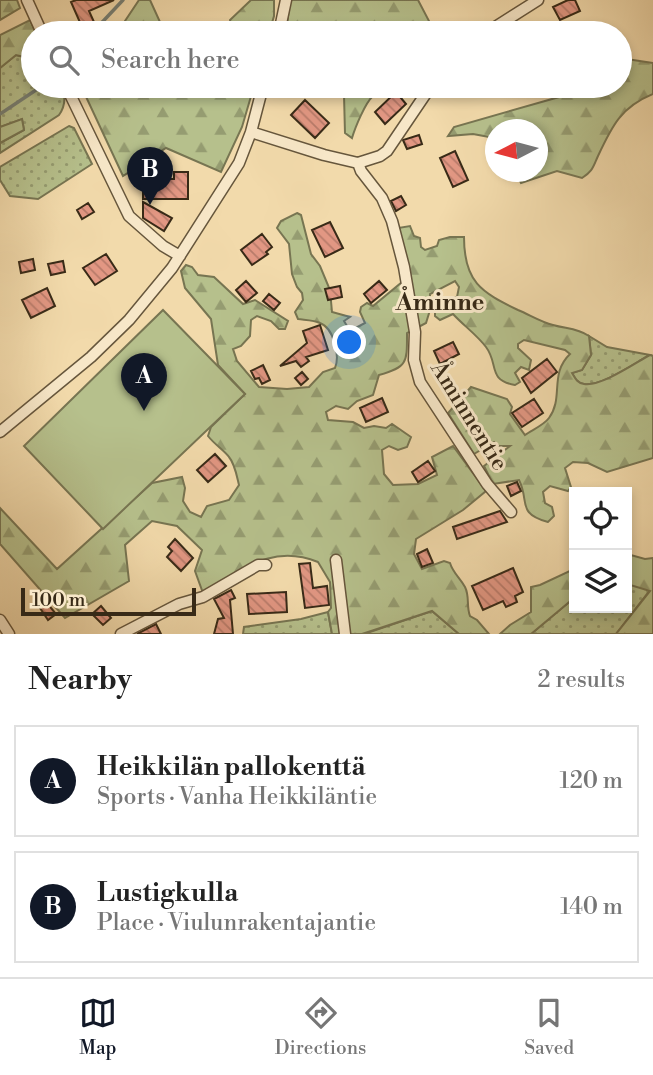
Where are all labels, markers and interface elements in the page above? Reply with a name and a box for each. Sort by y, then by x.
search box [21,21,632,98]
icon: search [45,41,83,79]
text: Search here [101,44,240,76]
north arrow [485,119,548,182]
pin: B [127,147,173,205]
district label: Åminne [394,285,485,318]
your location [332,325,366,359]
pin: A [121,353,167,411]
street label: Åminnentie [424,354,515,476]
map controls [569,487,632,613]
button: locate [569,487,632,550]
button: layers [569,550,632,613]
scale bar [21,585,196,617]
text: 100 m [32,588,85,612]
text: Nearby [28,661,132,699]
text: 2 results [538,666,625,694]
text: Heikkilän pallokenttä [97,751,366,783]
text: A [45,767,61,795]
text: 120 m [559,767,623,795]
text: Sports · Vanha Heikkiläntie [97,783,377,811]
text: Lustigkulla [97,877,238,909]
text: B [44,893,62,921]
text: 140 m [560,893,623,921]
text: Place · Viulunrakentajantie [97,909,376,937]
tab: Map [79,994,117,1060]
tab: Directions [275,994,366,1060]
tab: Saved [524,994,574,1060]

